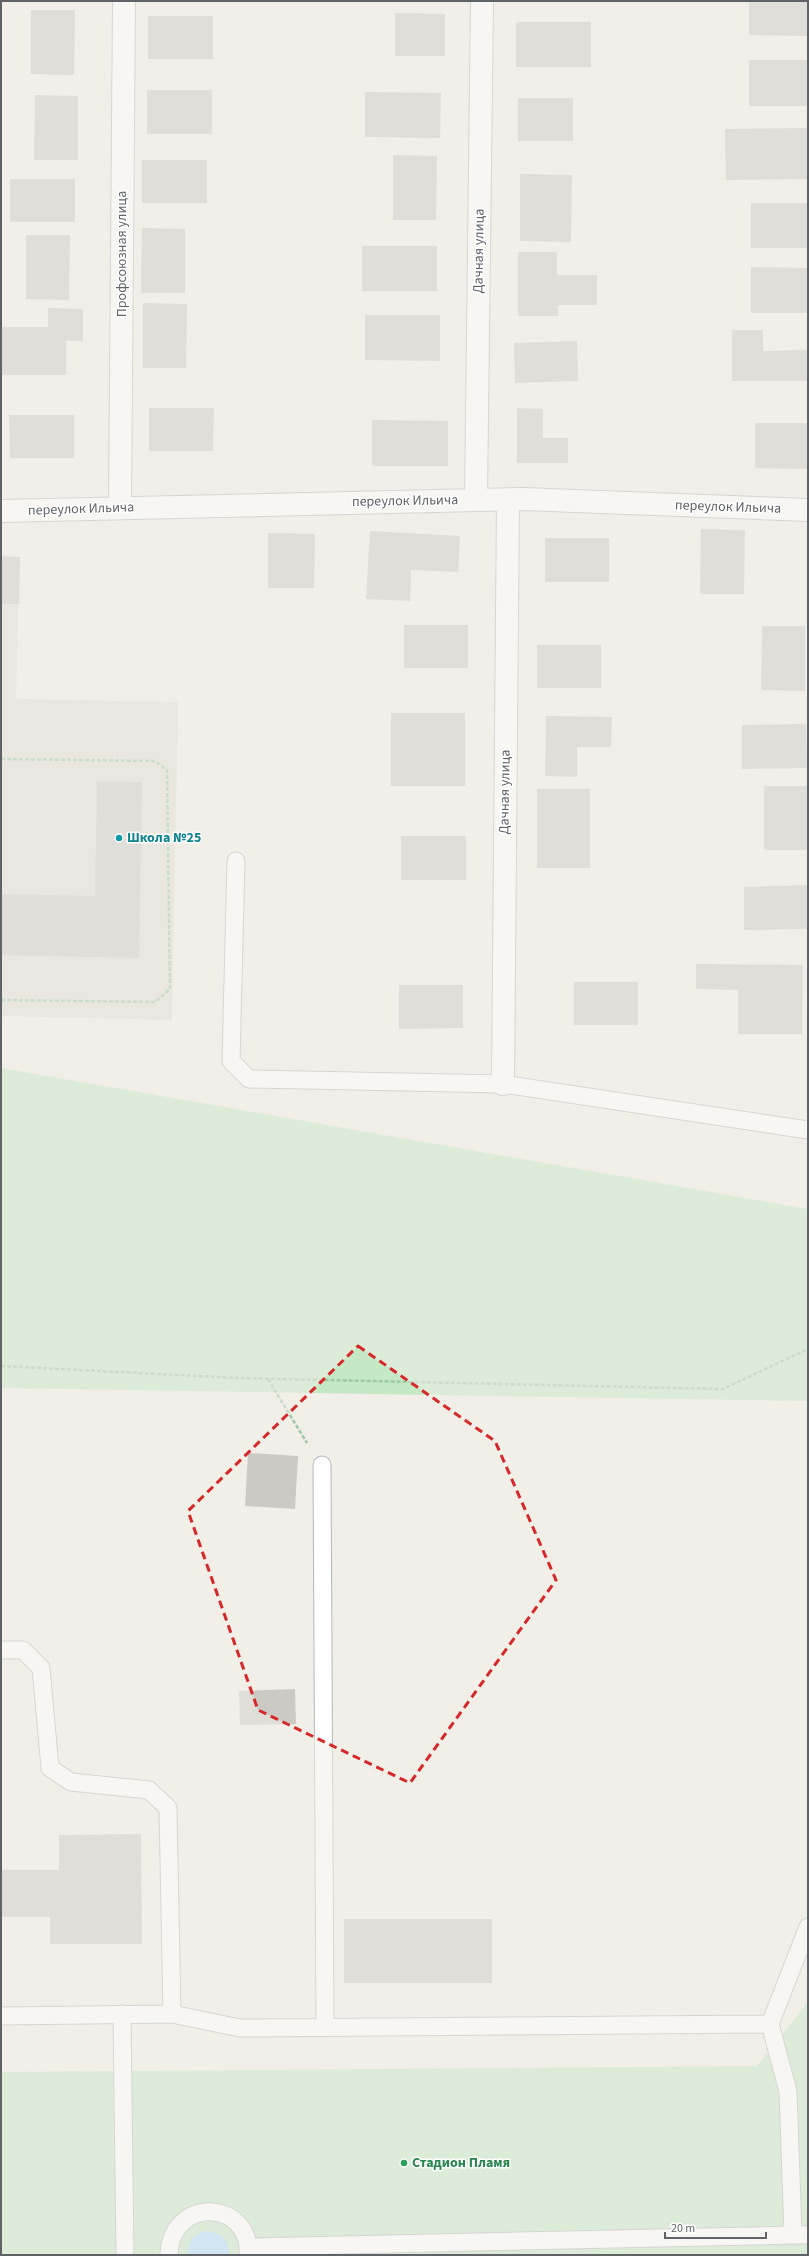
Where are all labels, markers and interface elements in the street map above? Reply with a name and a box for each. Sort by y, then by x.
street label: Профсоюзная улица [112,191,132,317]
street label: Дачная улица [468,208,490,294]
street label: переулок Ильича [352,490,458,512]
street label: переулок Ильича [675,495,781,519]
street label: переулок Ильича [28,497,134,521]
street label: Дачная улица [494,749,516,835]
place label: Школа №25 [127,828,201,848]
marker: Школа №25 [114,833,124,843]
place label: Стадион Пламя [412,2153,510,2173]
marker: Стадион Пламя [399,2158,409,2168]
scale bar [665,2214,766,2240]
text: 20 m [671,2220,695,2237]

